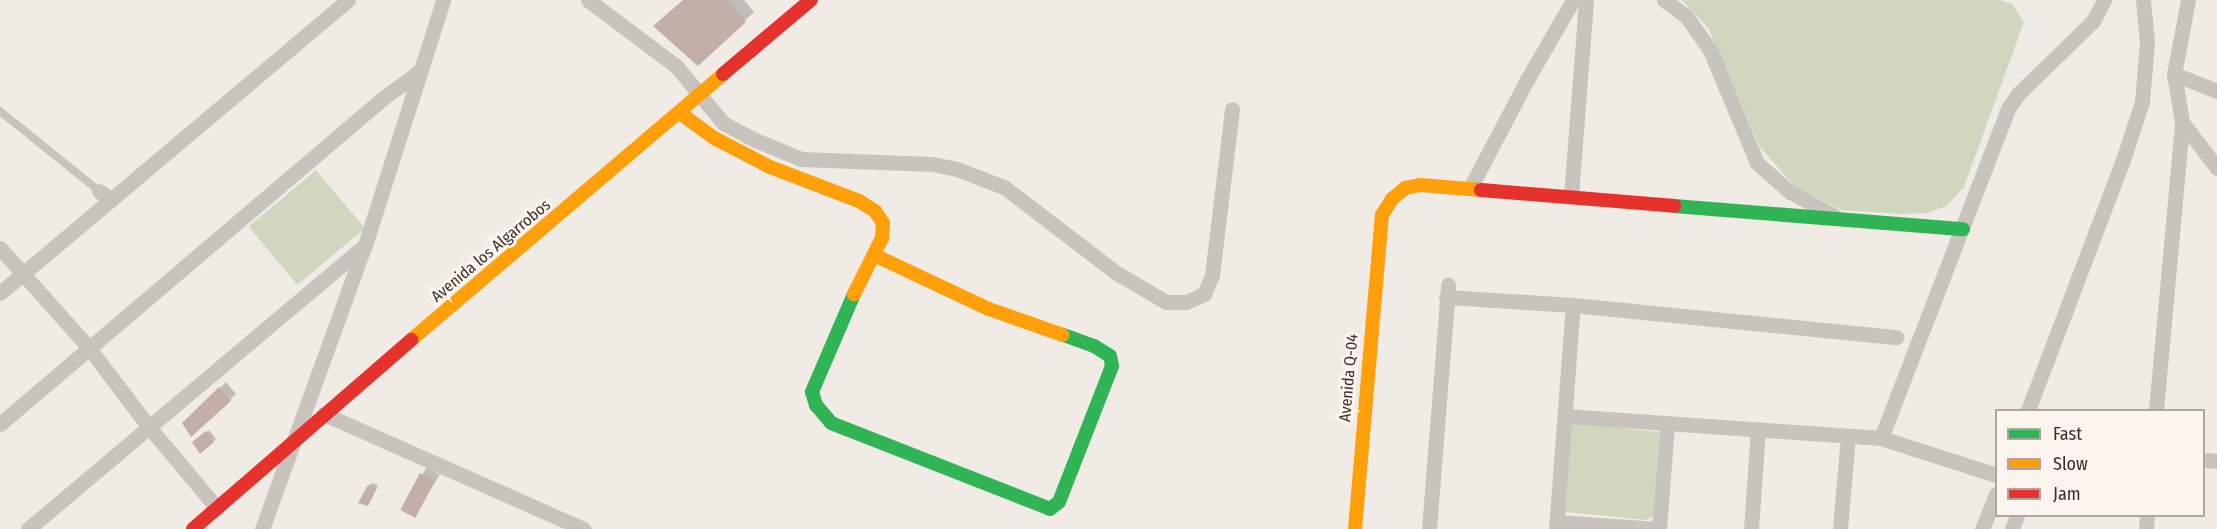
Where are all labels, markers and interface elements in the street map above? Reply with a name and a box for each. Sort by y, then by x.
street label: Avenida los Algarrobos [427,196,555,306]
street label: Avenida Q-04 [1336,333,1362,423]
legend [1995,409,2205,517]
text: Fast [2053,423,2082,445]
text: Slow [2053,453,2088,475]
text: Jam [2053,483,2081,505]

